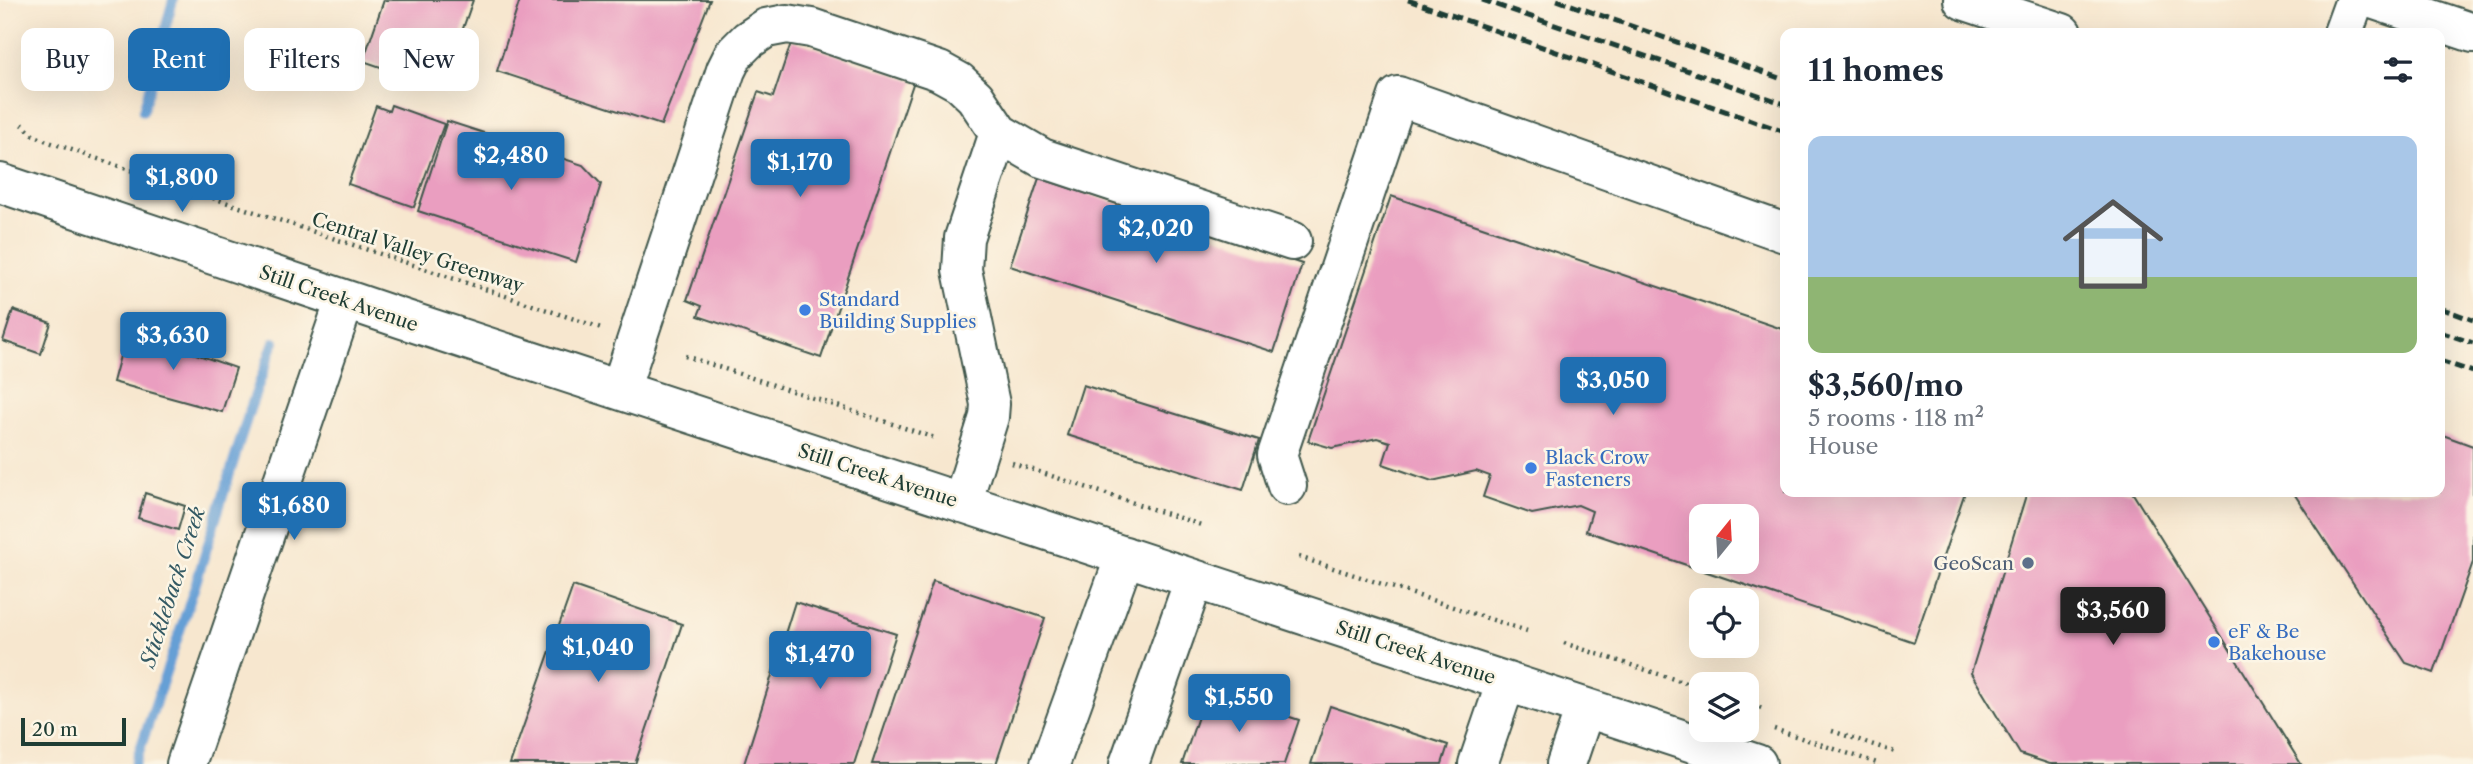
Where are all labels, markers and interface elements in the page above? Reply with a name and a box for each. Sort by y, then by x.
chip: Buy [21,28,114,91]
chip: Rent [128,28,230,91]
chip: Filters [244,28,365,91]
chip: New [379,28,479,91]
icon: filters [2379,51,2417,89]
text: 11 homes [1808,52,1944,89]
pin: $2,480 [454,132,568,192]
pin: $1,170 [743,140,857,199]
text: $2,480 [473,141,549,169]
text: $1,170 [767,148,833,176]
pin: $1,800 [125,154,239,214]
text: $1,800 [146,163,218,191]
icon: home [2050,181,2176,307]
pin: $2,020 [1099,205,1213,265]
street label: Central Valley Greenway [309,207,527,298]
text: $2,020 [1118,214,1194,242]
street label: Still Creek Avenue [256,261,421,336]
place label: Standard Building Supplies [819,288,977,333]
marker: Standard Building Supplies [797,302,813,318]
pin: $3,630 [116,312,230,372]
text: $3,630 [136,321,210,349]
pin: $3,050 [1556,358,1670,417]
text: $3,050 [1576,366,1650,394]
text: $3,560/mo [1808,367,1963,404]
text: 5 rooms · 118 m² [1808,404,1984,432]
text: House [1808,432,1878,460]
street label: Still Creek Avenue [795,439,961,512]
place label: Black Crow Fasteners [1545,446,1649,491]
marker: Black Crow Fasteners [1523,460,1539,476]
pin: $1,680 [237,482,351,542]
text: $1,680 [258,491,330,519]
water label: Stickleback Creek [134,503,210,672]
north arrow [1689,504,1759,574]
map controls [1689,504,1759,742]
place label: GeoScan [1933,552,2014,575]
marker: GeoScan [2020,555,2036,571]
button: locate [1689,588,1759,658]
pin: $3,560 [2056,588,2170,647]
text: $3,560 [2076,596,2150,624]
street label: Still Creek Avenue [1333,616,1499,689]
place label: eF & Be Bakehouse [2228,620,2326,665]
pin: $1,040 [541,624,655,684]
pin: $1,470 [763,632,877,691]
text: $1,040 [562,633,634,661]
marker: eF & Be Bakehouse [2206,634,2222,650]
text: $1,470 [785,640,855,668]
button: layers [1689,672,1759,742]
pin: $1,550 [1182,674,1296,734]
text: $1,550 [1204,683,1274,711]
scale bar [21,715,126,747]
text: 20 m [32,718,78,741]

